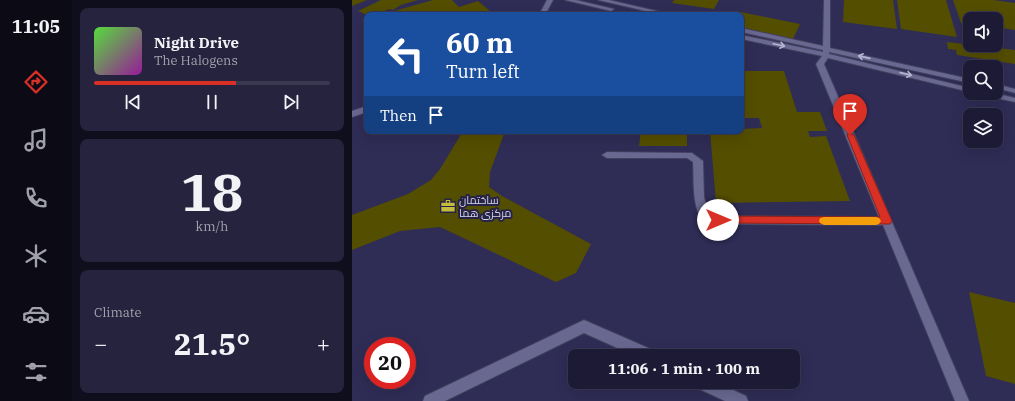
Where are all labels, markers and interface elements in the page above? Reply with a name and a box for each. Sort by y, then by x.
map controls [963,12,1003,148]
button: sound [963,12,1003,52]
text: 11:05 [12,15,60,38]
text: 60 m [446,24,513,61]
icon: left [380,28,432,80]
text: Night Drive [154,33,239,52]
one-way arrow [772,42,785,50]
text: The Halogens [154,52,238,69]
one-way arrow [857,52,870,60]
text: Turn left [446,60,520,83]
button: search [963,60,1003,100]
icon: directions [22,68,50,96]
one-way arrow [899,71,912,79]
icon: previous [122,91,144,113]
icon: pause [201,91,223,113]
icon: next [280,91,302,113]
pin [833,94,867,135]
icon: arrive [839,100,861,122]
icon: arrive [425,104,447,126]
text: Then [380,106,417,125]
button: layers [963,108,1003,148]
icon: music [22,126,50,154]
text: 18 [181,158,243,225]
icon: phone [22,184,50,212]
place label: ساختمان مرکزی هما [459,193,511,220]
office icon: ساختمان مرکزی هما [440,198,456,214]
position arrow [697,199,739,241]
text: km/h [196,218,228,235]
icon: climate [22,242,50,270]
icon: car [22,300,50,328]
text: Climate [94,304,141,321]
text: 21.5° [174,324,250,363]
text: − [94,329,107,358]
text: + [317,329,330,358]
speed limit sign: 20 [364,337,416,389]
icon: filters [22,358,50,386]
text: 11:06 · 1 min · 100 m [608,359,760,378]

